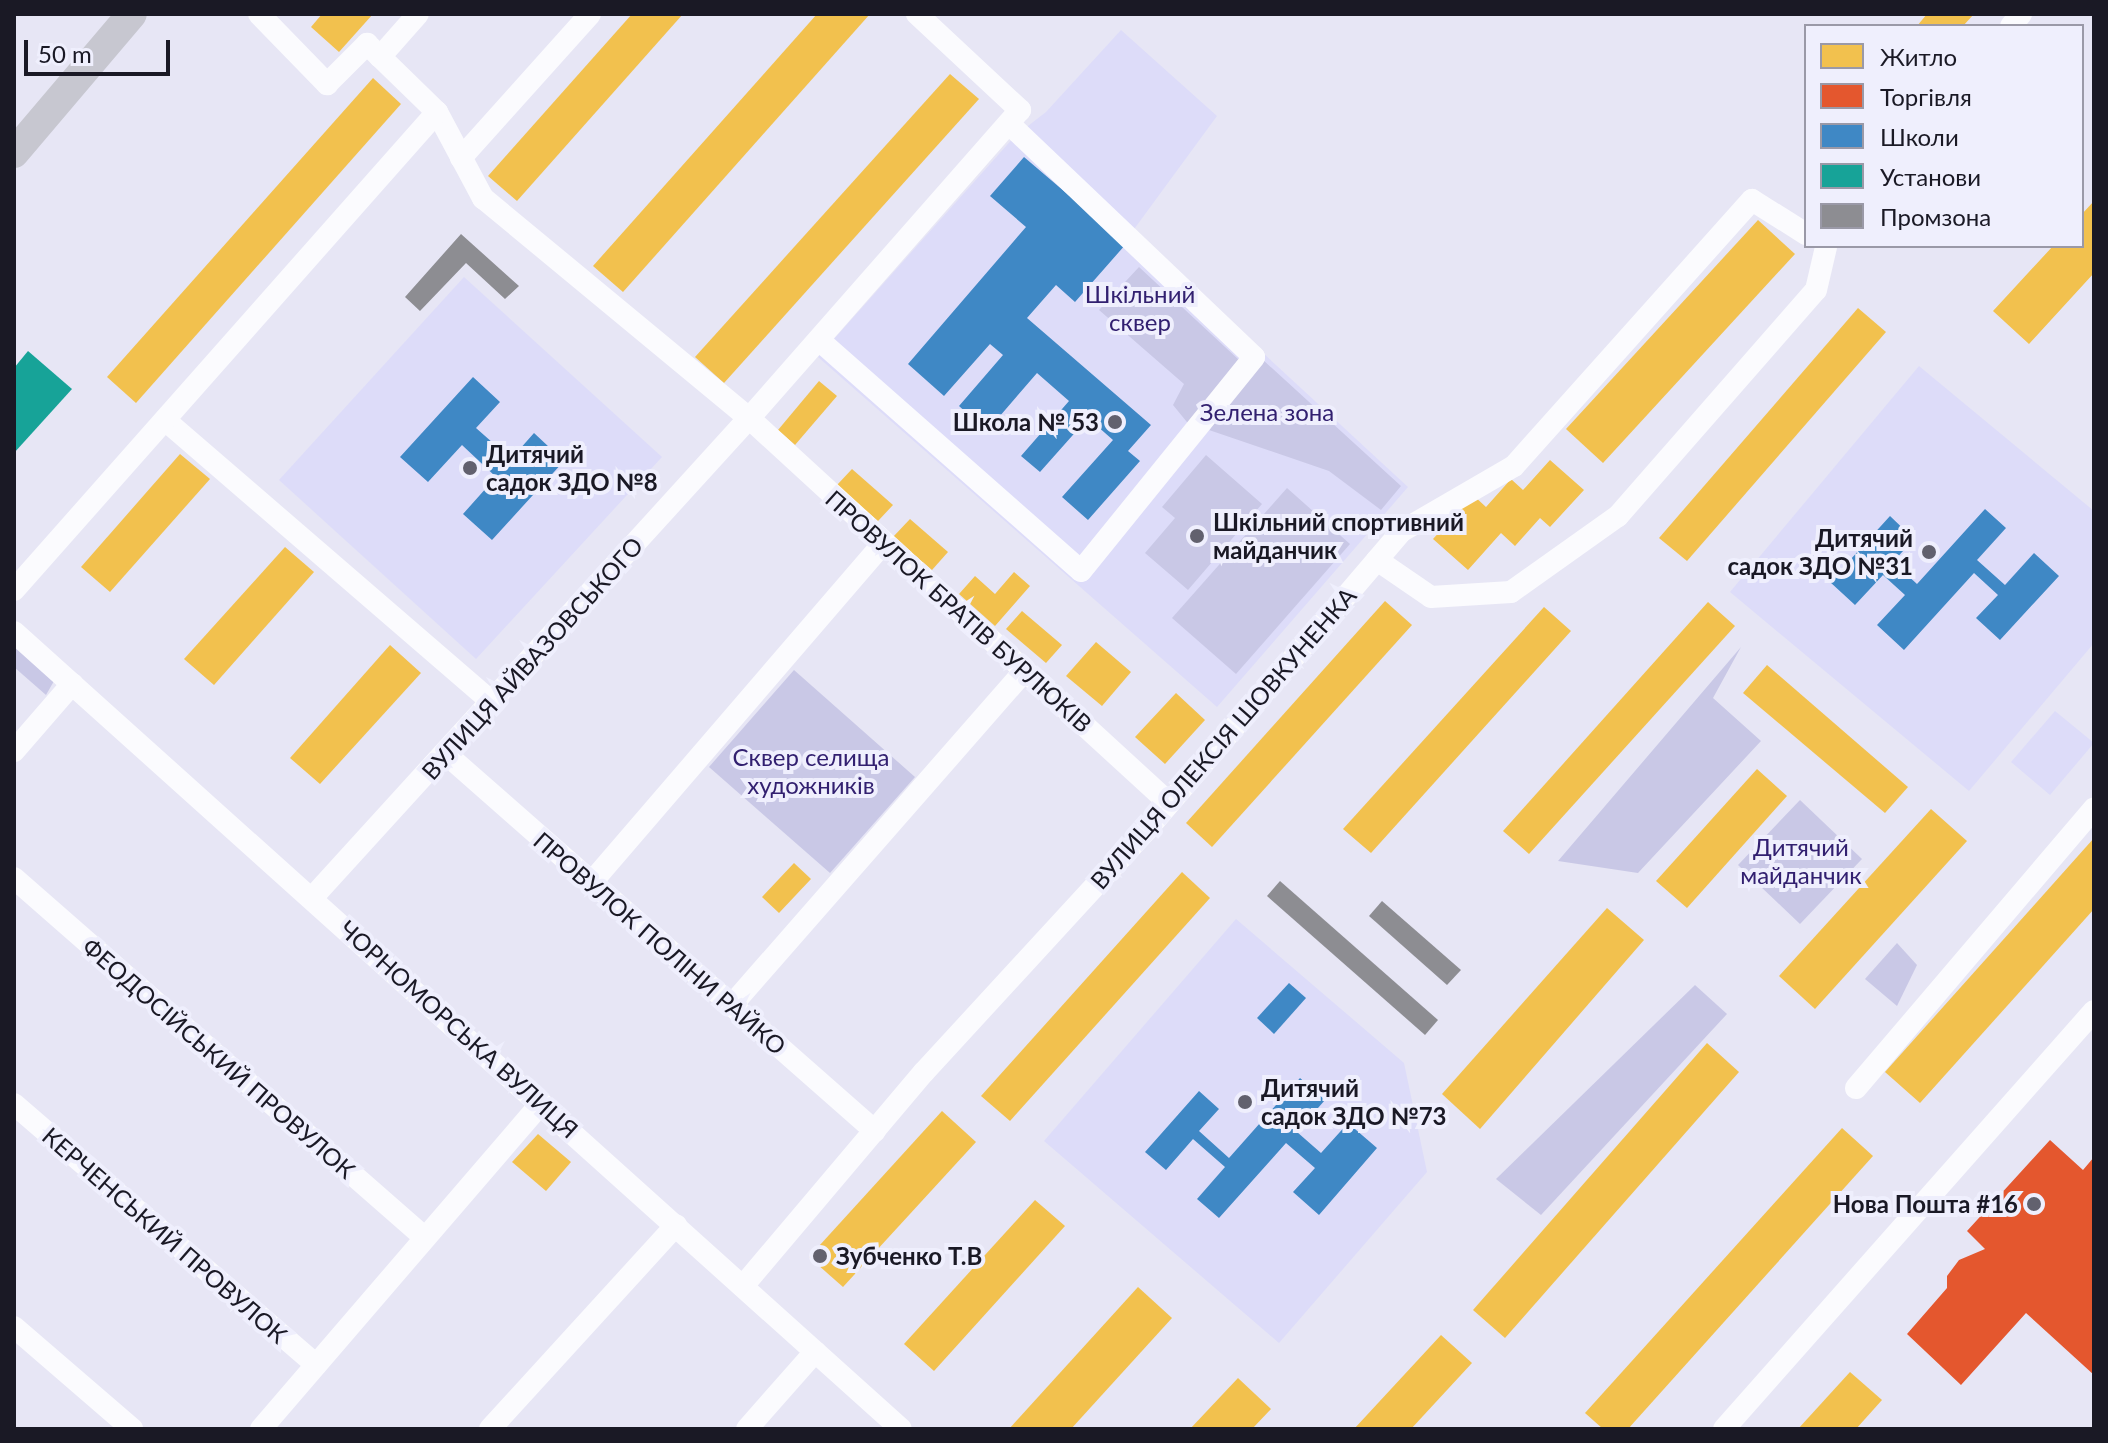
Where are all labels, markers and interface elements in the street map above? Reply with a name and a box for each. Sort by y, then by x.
scale bar [28,24,174,74]
legend [1804,24,2084,248]
text: 50 m [38,39,92,68]
text: Житло [1880,42,1957,71]
text: Торгівля [1880,82,1972,111]
text: Школи [1880,122,1959,151]
text: Установи [1880,162,1981,191]
text: Промзона [1880,202,1991,231]
park label: Шкільний сквер [1085,280,1195,336]
park label: Зелена зона [1200,398,1334,426]
place label: Школа № 53 [953,408,1099,436]
marker: Школа № 53 [1106,413,1124,431]
place label: Дитячий садок ЗДО №8 [486,440,658,496]
marker: Дитячий садок ЗДО №8 [461,459,479,477]
street label: ПРОВУЛОК БРАТІВ БУРЛЮКІВ [820,484,1098,738]
place label: Шкільний спортивний майданчик [1213,508,1464,564]
place label: Дитячий садок ЗДО №31 [1727,524,1913,580]
marker: Шкільний спортивний майданчик [1188,527,1206,545]
street label: ВУЛИЦЯ АЙВАЗОВСЬКОГО [415,531,649,785]
marker: Дитячий садок ЗДО №31 [1920,543,1938,561]
street label: ВУЛИЦЯ ОЛЕКСІЯ ШОВКУНЕНКА [1084,581,1362,895]
park label: Сквер селища художників [733,743,889,799]
street label: ПРОВУЛОК ПОЛІНИ РАЙКО [528,826,792,1060]
park label: Дитячий майданчик [1740,833,1862,889]
street label: ЧОРНОМОРСЬКА ВУЛИЦЯ [334,914,584,1144]
street label: ФЕОДОСІЙСЬКИЙ ПРОВУЛОК [77,932,361,1184]
place label: Дитячий садок ЗДО №73 [1261,1074,1447,1130]
marker: Дитячий садок ЗДО №73 [1236,1093,1254,1111]
street label: КЕРЧЕНСЬКИЙ ПРОВУЛОК [37,1121,293,1349]
place label: Нова Пошта #16 [1833,1190,2018,1218]
marker: Нова Пошта #16 [2025,1195,2043,1213]
place label: Зубченко Т.В [836,1242,982,1270]
marker: Зубченко Т.В [811,1247,829,1265]

